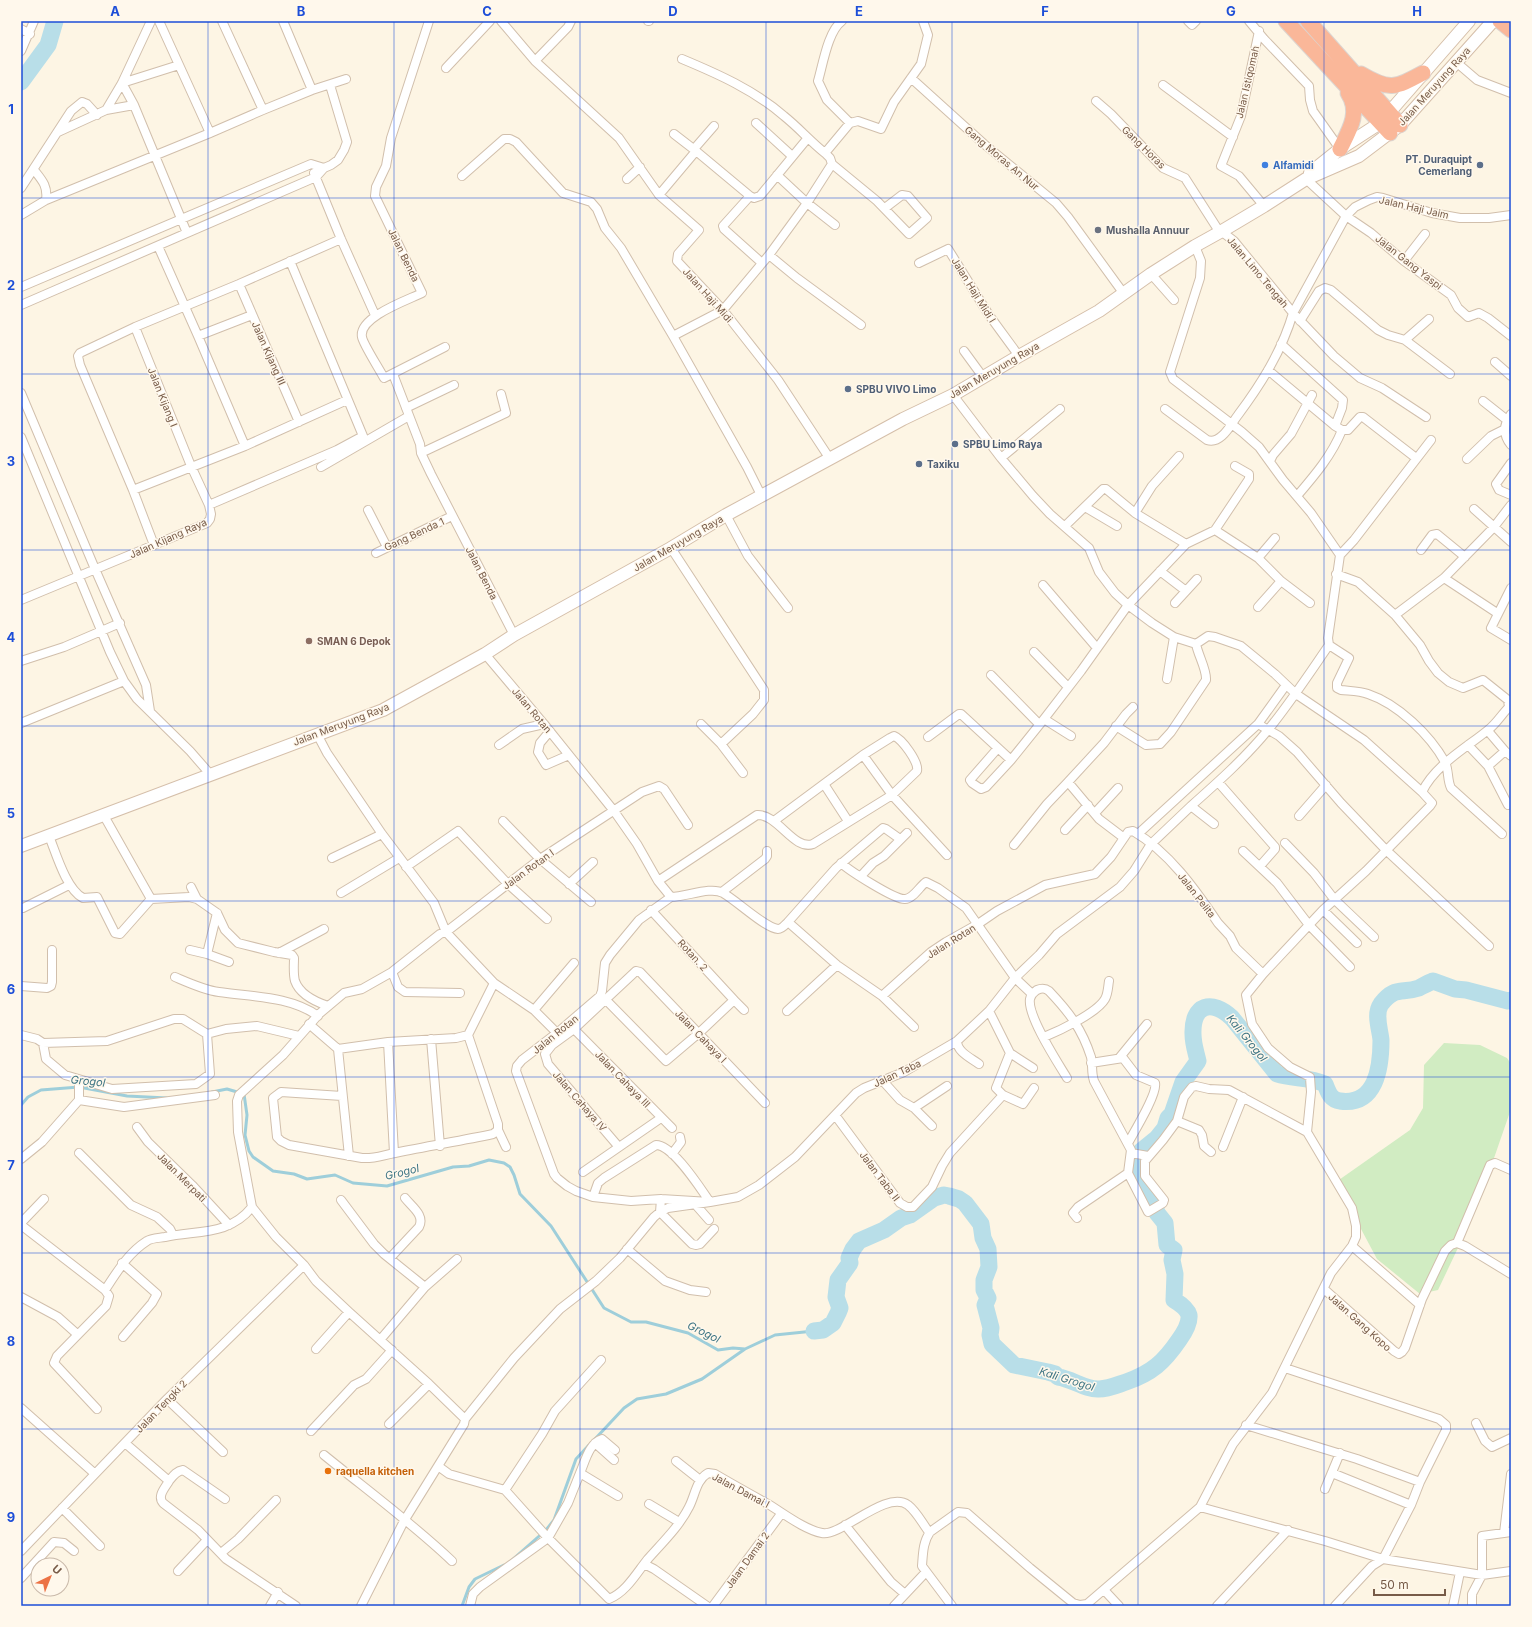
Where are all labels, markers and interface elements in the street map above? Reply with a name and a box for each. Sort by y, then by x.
text: A [110,3,120,19]
text: B [297,3,306,19]
text: C [482,3,492,19]
text: D [668,3,678,19]
text: E [855,3,863,19]
text: F [1041,3,1049,19]
text: G [1226,3,1236,19]
text: H [1412,3,1422,19]
street label: Jalan Istiqomah [1233,44,1261,119]
street label: Jalan Meruyung Raya [1395,44,1473,128]
text: 1 [8,101,14,117]
street label: Gang Moras An Nur [962,123,1042,193]
street label: Gang Horas [1120,123,1168,171]
place label: PT. Duraquipt Cemerlang [1405,153,1472,178]
place label: Alfamidi [1273,159,1314,171]
marker: Alfamidi [1260,160,1270,170]
marker: PT. Duraquipt Cemerlang [1475,160,1485,170]
street label: Jalan Haji Jaim [1378,193,1450,221]
place label: Mushalla Annuur [1106,224,1189,236]
marker: Mushalla Annuur [1093,225,1103,235]
street label: Jalan Benda [386,226,422,284]
street label: Jalan Gang Yaspi [1373,232,1445,292]
street label: Jalan Limo Tengah [1225,234,1291,310]
street label: Jalan Haji Midi I [949,255,999,325]
street label: Jalan Haji Midi [681,265,735,325]
text: 2 [7,277,15,293]
street label: Jalan Kijang III [250,319,288,387]
street label: Jalan Meruyung Raya [947,339,1041,401]
street label: Jalan Kijang I [146,366,180,428]
place label: SPBU VIVO Limo [856,383,936,395]
marker: SPBU VIVO Limo [843,384,853,394]
place label: SPBU Limo Raya [963,438,1042,451]
marker: SPBU Limo Raya [950,439,960,449]
text: 3 [7,453,15,469]
place label: Taxiku [927,458,959,470]
marker: Taxiku [914,459,924,469]
street label: Jalan Meruyung Raya [631,512,725,574]
street label: Gang Benda 1 [382,515,446,553]
street label: Jalan Kijang Raya [128,516,208,560]
street label: Jalan Benda [463,544,501,602]
text: 4 [7,629,16,645]
place label: SMAN 6 Depok [317,635,391,647]
marker: SMAN 6 Depok [304,636,314,646]
street label: Jalan Rotan [510,685,554,735]
street label: Jalan Meruyung Raya [291,700,391,748]
text: 5 [7,805,15,821]
street label: Jalan Rotan I [500,846,556,892]
street label: Jalan Pelita [1176,870,1218,920]
street label: Jalan Rotan [924,921,978,961]
street label: Rotan. 2 [676,937,710,973]
text: 6 [7,981,15,997]
street label: Jalan Cahaya I [673,1007,729,1065]
water label: Kali Grogol [1224,1011,1271,1065]
street label: Jalan Rotan [530,1012,580,1056]
street label: Jalan Cahaya III [593,1048,653,1110]
street label: Jalan Taba [871,1057,923,1089]
street label: Jalan Cahaya IV [551,1068,610,1134]
water label: Grogol [70,1072,106,1090]
street label: Jalan Taba II [857,1149,903,1203]
street label: Jalan Merpati [155,1150,209,1204]
text: 7 [7,1157,15,1173]
water label: Grogol [383,1161,421,1183]
street label: Jalan Gang Kopo [1326,1291,1394,1353]
water label: Grogol [685,1318,723,1346]
text: 8 [7,1333,15,1349]
water label: Kali Grogol [1038,1364,1097,1394]
street label: Jalan Tengki 2 [133,1377,189,1435]
place label: raquella kitchen [336,1465,414,1477]
marker: raquella kitchen [323,1466,333,1476]
street label: Jalan Damai I [710,1470,772,1510]
text: 9 [7,1509,15,1525]
street label: Jalan Damai 2 [723,1530,771,1590]
north arrow [30,1557,70,1597]
text: U [49,1562,65,1578]
scale bar [1374,1571,1445,1597]
text: 50 m [1380,1577,1409,1592]

